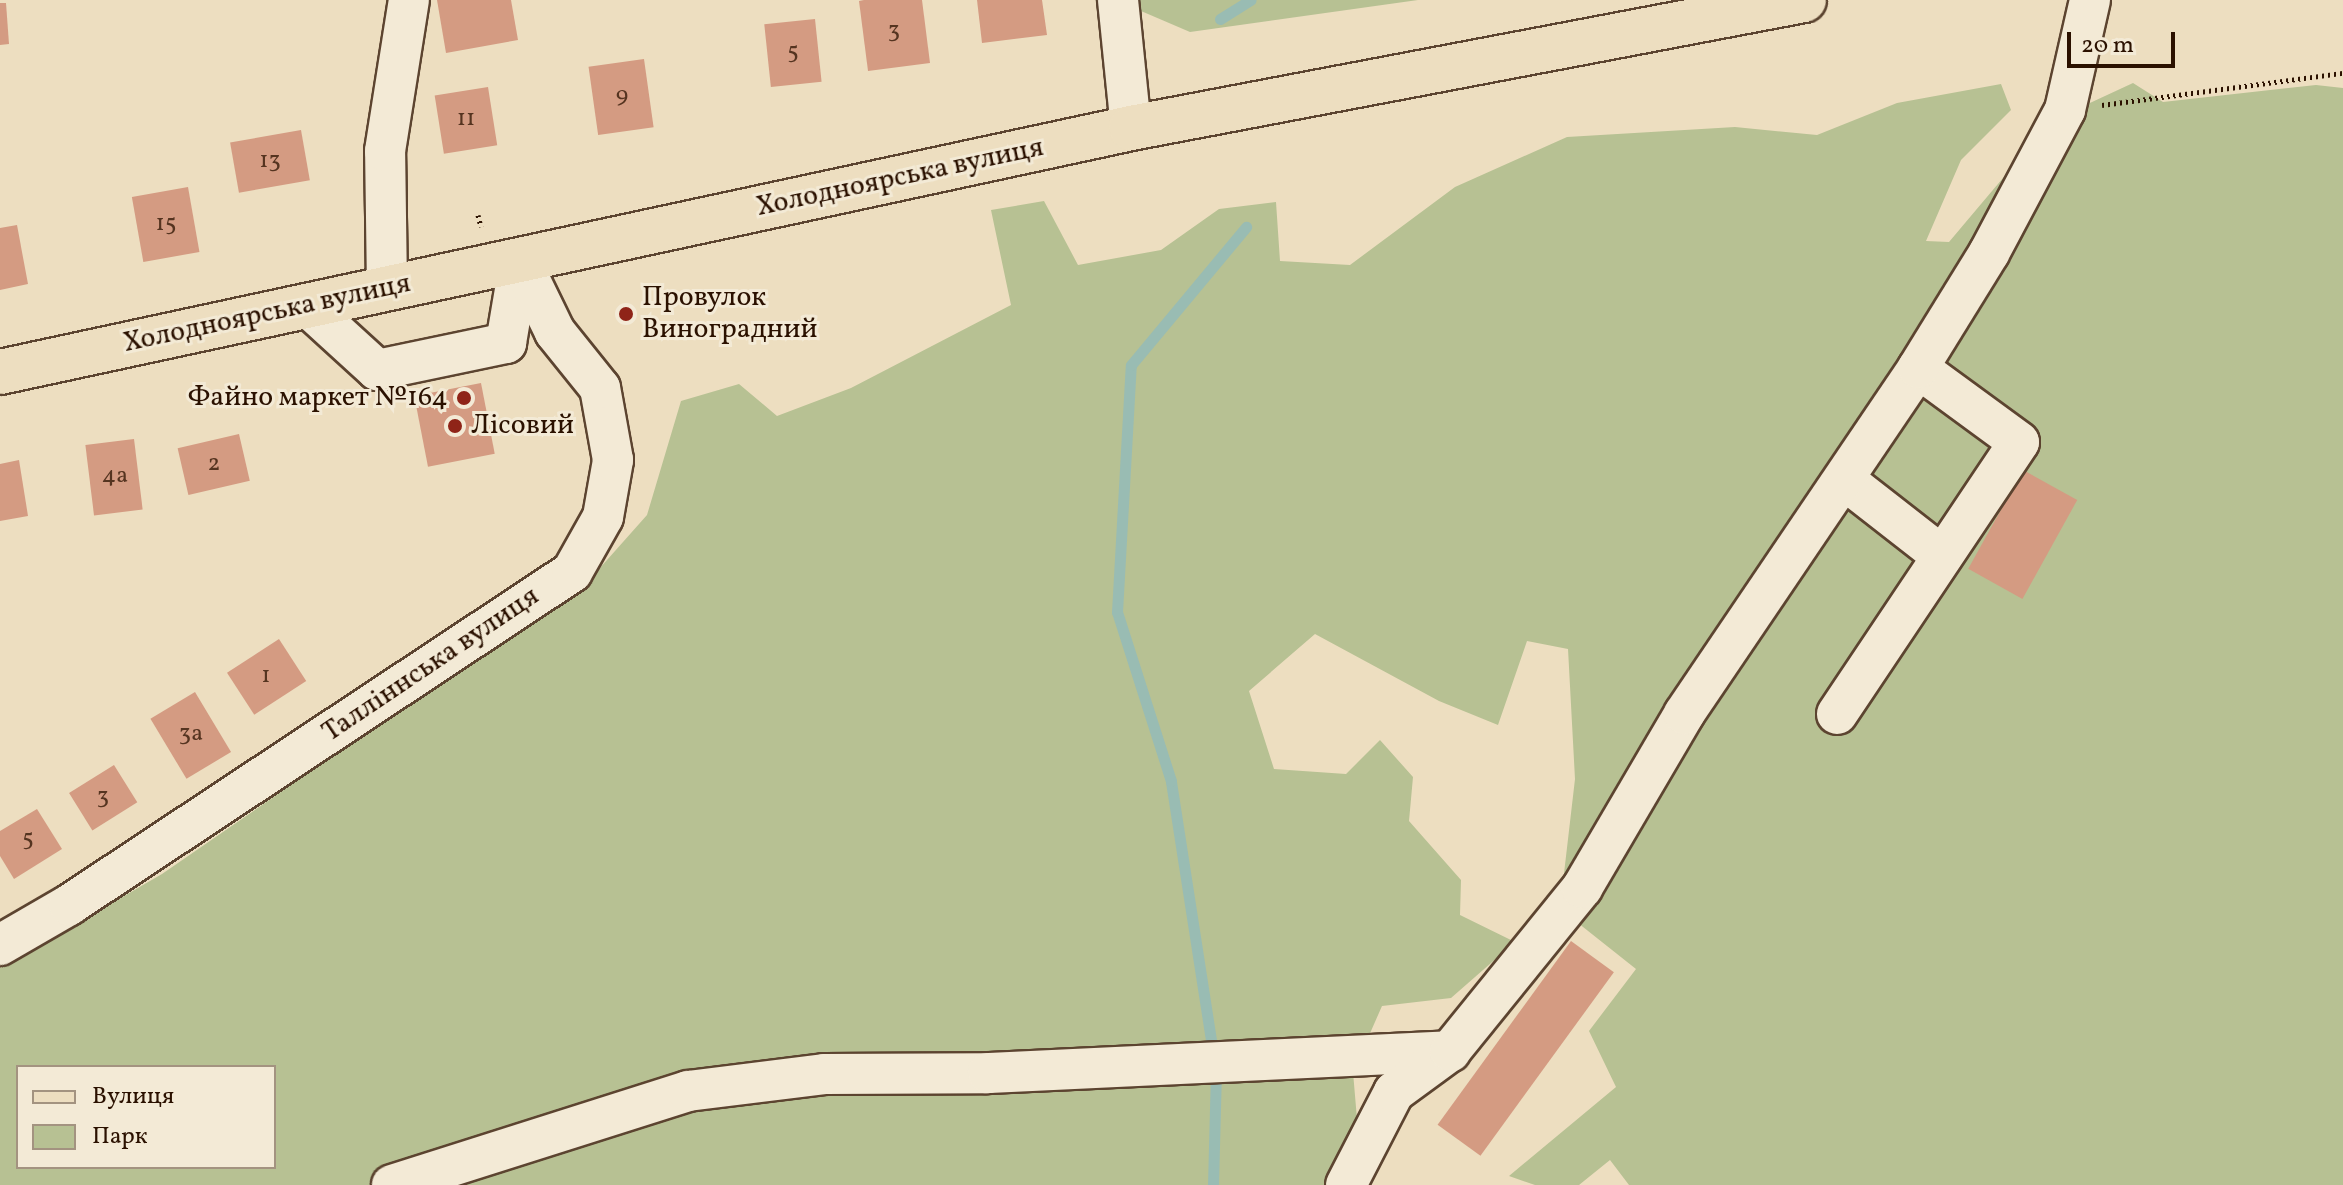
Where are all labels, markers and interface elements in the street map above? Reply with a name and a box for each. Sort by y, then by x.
scale bar [2071,16,2179,66]
house number: 3 [888,18,900,46]
text: 20 m [2081,29,2134,63]
house number: 5 [787,39,799,67]
house number: 9 [616,83,628,111]
house number: 11 [457,106,475,134]
street label: Холодноярська вулиця [753,131,1047,225]
house number: 13 [259,148,281,176]
house number: 15 [156,211,176,239]
street label: Холодноярська вулиця [120,267,414,361]
place label: Провулок Виноградний [642,281,818,347]
marker: Провулок Виноградний [617,305,635,323]
place label: Файно маркет №164 [188,381,448,415]
marker: Файно маркет №164 [455,389,473,407]
place label: Лісовий [471,409,574,443]
marker: Лісовий [446,417,464,435]
house number: 2 [208,451,220,479]
house number: 4а [102,463,128,491]
street label: Талліннська вулиця [316,580,546,750]
house number: 1 [261,663,271,691]
house number: 3а [179,721,203,749]
house number: 3 [97,784,109,812]
house number: 5 [22,826,34,854]
legend [16,1065,276,1169]
text: Вулиця [92,1080,174,1114]
text: Парк [92,1120,148,1154]

